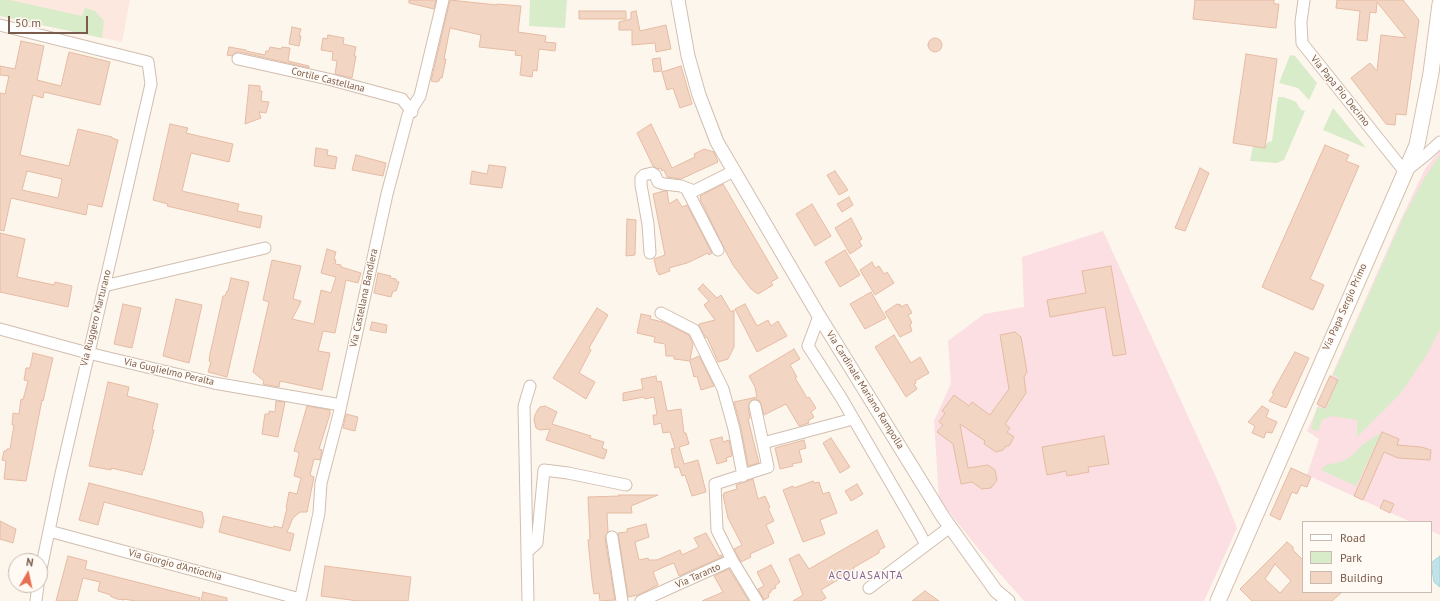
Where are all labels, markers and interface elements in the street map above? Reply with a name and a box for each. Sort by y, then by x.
scale bar [10,8,90,34]
text: 50 m [15,15,41,30]
street label: Via Papa Pio Decimo [1308,53,1372,129]
street label: Cortile Castellana [290,65,366,95]
street label: Via Castellana Bandiera [348,247,380,349]
street label: Via Papa Sergio Primo [1320,262,1370,352]
street label: Via Ruggero Marturano [78,269,114,367]
street label: Via Cardinale Mariano Rampolla [824,329,906,451]
street label: Via Guglielmo Peralta [123,356,215,388]
legend [1302,521,1432,593]
text: Road [1340,530,1365,545]
street label: Via Giorgio d'Antiochia [127,547,223,583]
text: Park [1340,550,1362,565]
north arrow [8,553,48,593]
text: N [25,555,34,570]
street label: Via Taranto [674,561,722,591]
district label: ACQUASANTA [829,569,903,583]
text: Building [1340,570,1383,585]

